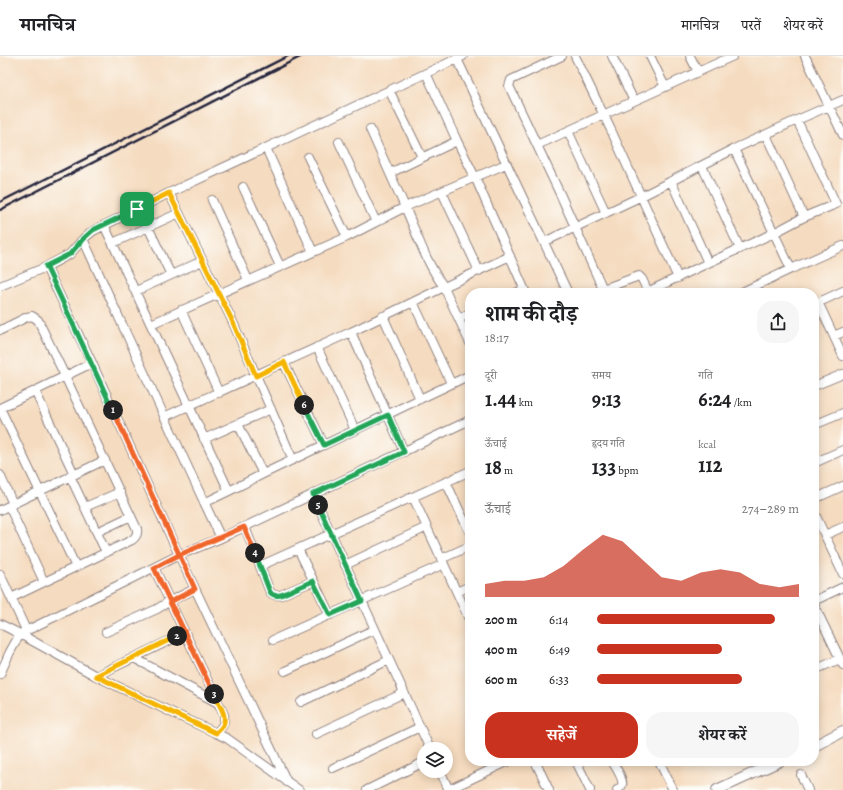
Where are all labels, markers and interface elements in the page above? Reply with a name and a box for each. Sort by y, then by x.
text: मानचित्र [20,12,75,38]
text: मानचित्र [681,16,719,35]
text: परतें [741,16,761,35]
text: शेयर करें [783,16,823,35]
pin [120,192,154,226]
icon: arrive [126,198,148,220]
text: शाम की दौड़ [485,299,577,329]
button: share [757,301,799,343]
text: 18:17 [485,329,509,346]
text: दूरी [485,368,497,383]
text: समय [592,368,611,383]
text: गति [698,368,713,383]
text: 1.44 [485,386,516,413]
text: 9:13 [592,386,621,413]
text: 6:24 [698,386,732,413]
pin: 6 [294,395,314,415]
text: km [516,395,533,410]
text: /km [732,395,752,410]
text: 6 [301,397,307,412]
pin: 1 [103,400,123,420]
text: 1 [111,402,115,417]
text: ऊँचाई [485,436,507,451]
text: हृदय गति [592,436,625,451]
text: kcal [698,437,716,452]
text: 112 [698,452,722,479]
text: 18 [485,454,502,481]
text: 133 [592,454,616,481]
text: m [502,463,513,478]
text: bpm [616,463,639,478]
pin: 5 [308,495,328,515]
text: 5 [316,497,320,512]
text: ऊँचाई [485,500,511,517]
text: 274–289 m [742,500,799,517]
pin: 4 [245,543,265,563]
text: 4 [252,545,258,560]
text: 200 m [485,611,518,628]
text: 6:14 [549,611,568,628]
pin: 2 [167,626,187,646]
text: 2 [174,628,180,643]
text: 400 m [485,641,517,658]
text: 6:49 [549,641,570,658]
text: 600 m [485,671,517,688]
text: 6:33 [549,671,569,688]
pin: 3 [204,684,224,704]
text: 3 [212,686,216,701]
button: सहेजें [485,712,638,758]
button: शेयर करें [646,712,799,758]
map controls [417,742,453,778]
button: layers [417,742,453,778]

